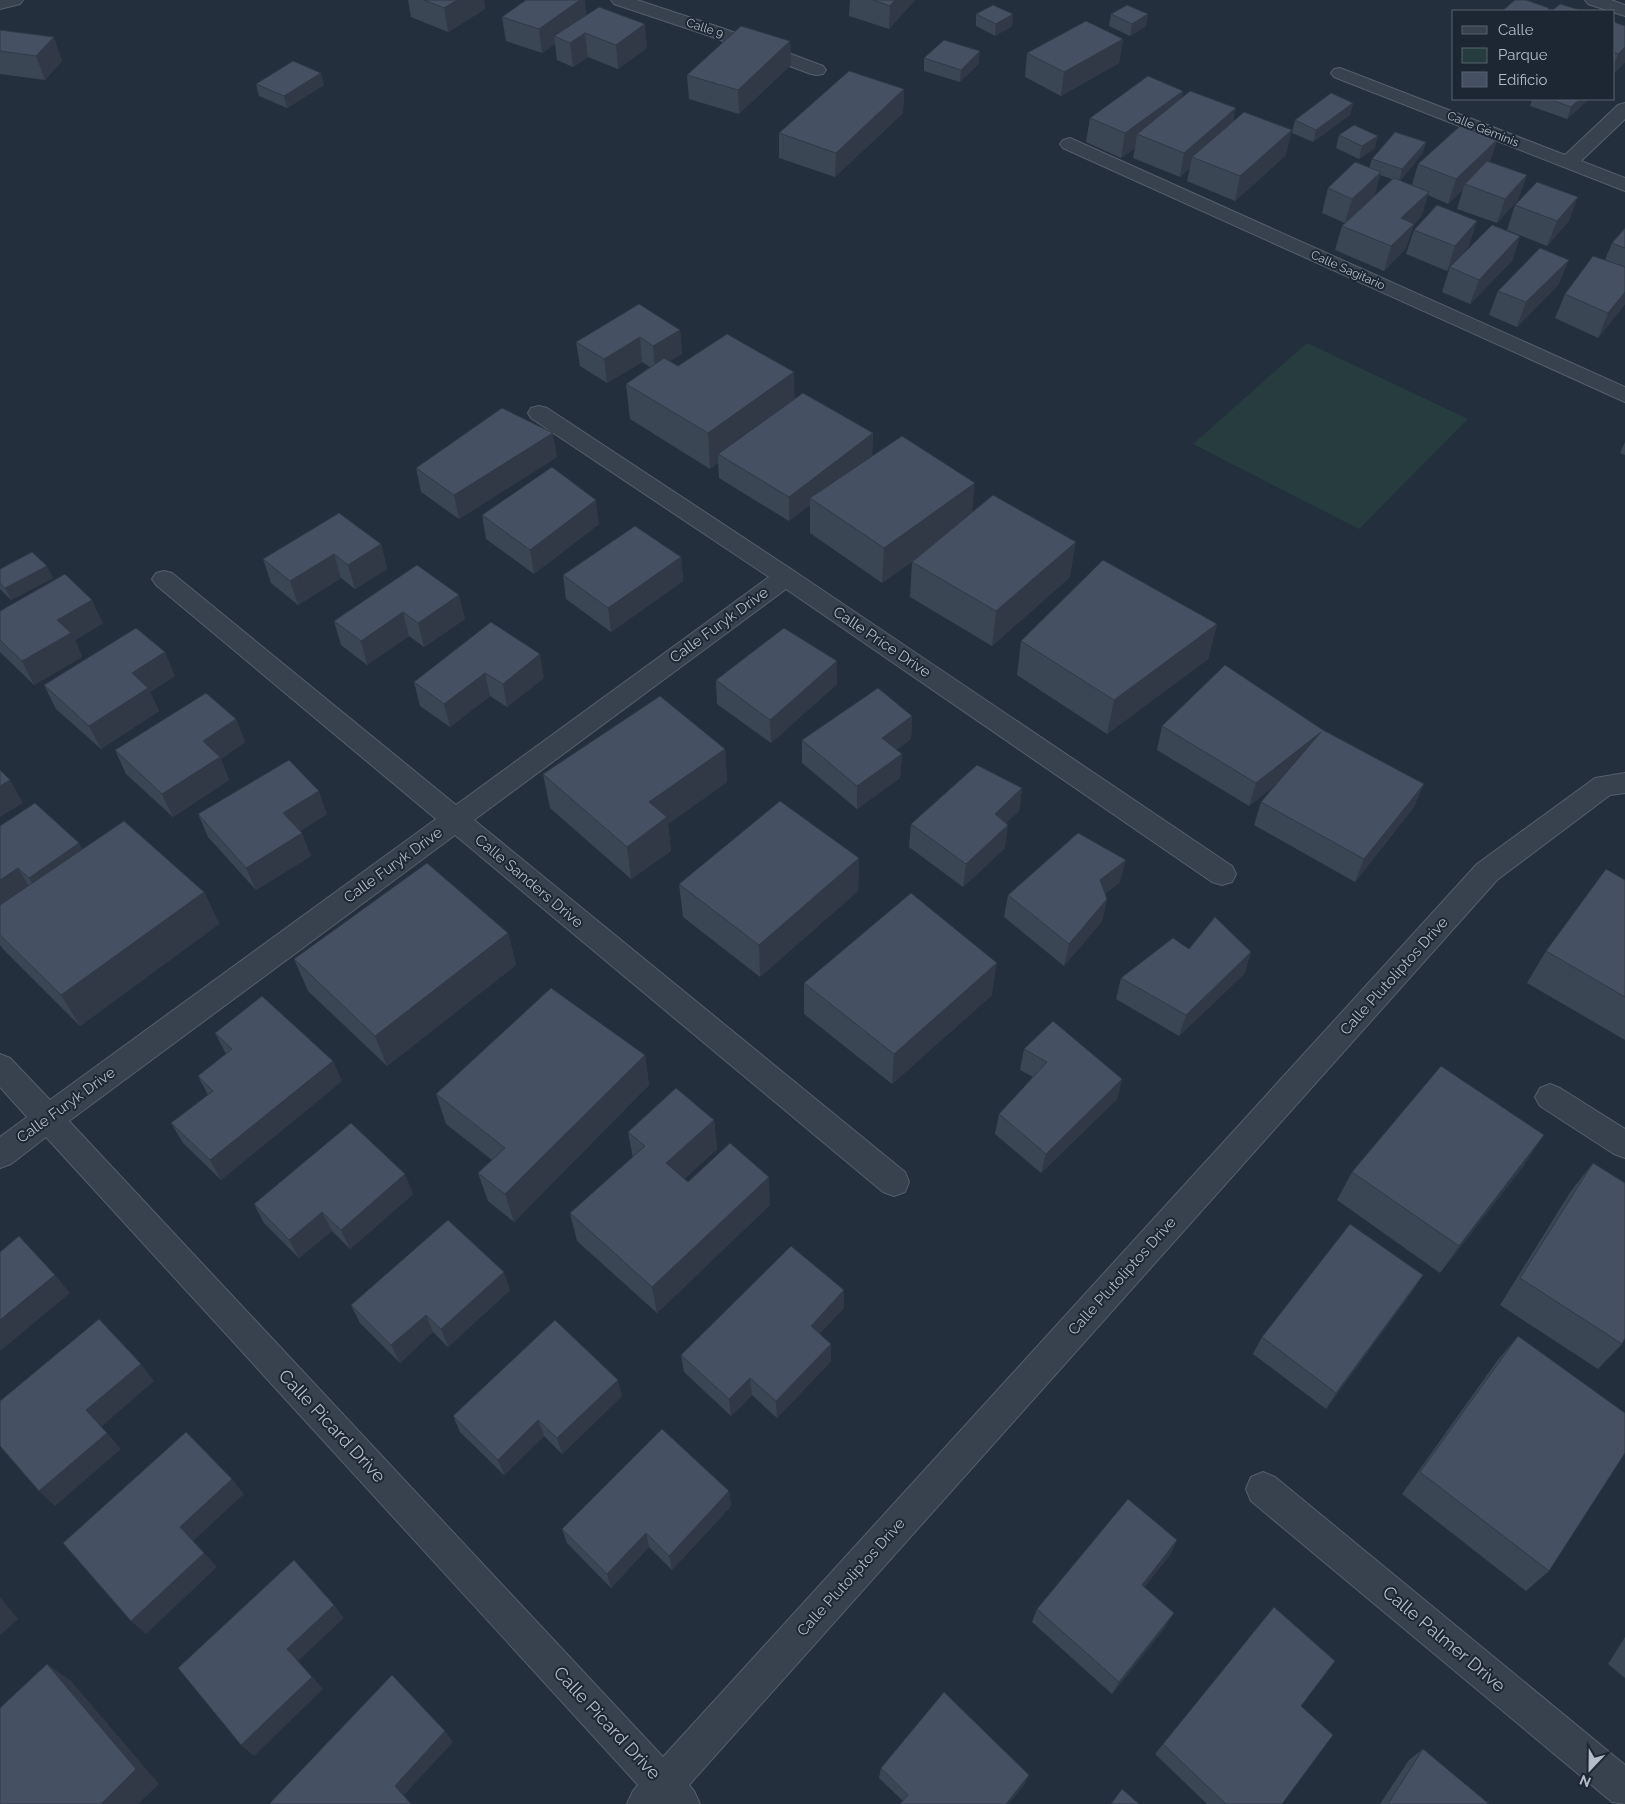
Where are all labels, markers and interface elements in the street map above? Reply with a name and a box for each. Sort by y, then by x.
legend [1452,10,1615,100]
street label: Calle 9 [685,15,725,41]
text: Calle [1498,21,1534,39]
text: Parque [1498,46,1548,64]
text: Edificio [1498,71,1548,89]
street label: Calle Géminis [1445,108,1521,150]
street label: Calle Sagitario [1309,247,1387,293]
street label: Calle Furyk Drive [666,583,772,667]
street label: Calle Price Drive [830,603,934,681]
street label: Calle Furyk Drive [340,823,446,907]
street label: Calle Sanders Drive [471,831,587,932]
street label: Calle Plutoliptos Drive [1336,913,1452,1039]
street label: Calle Furyk Drive [13,1063,119,1147]
street label: Calle Plutoliptos Drive [1064,1213,1180,1339]
street label: Calle Picard Drive [275,1365,390,1487]
street label: Calle Plutoliptos Drive [793,1514,909,1640]
street label: Calle Palmer Drive [1379,1581,1510,1696]
street label: Calle Picard Drive [550,1662,665,1784]
north arrow [1565,1744,1615,1794]
text: N [1577,1772,1593,1790]

